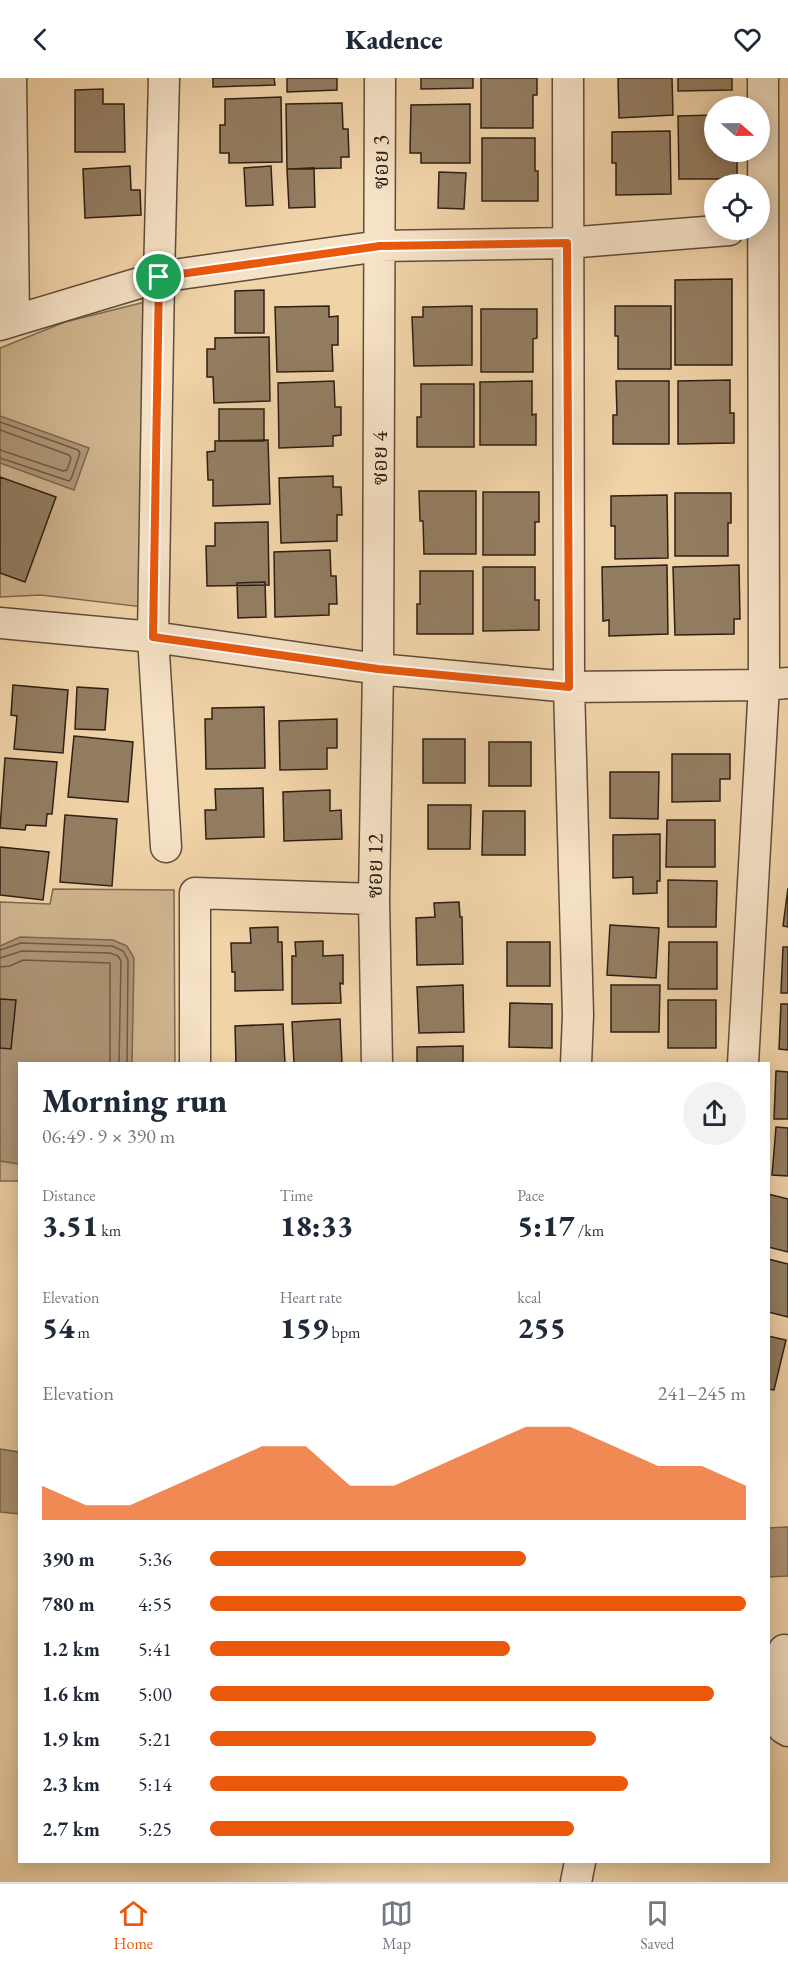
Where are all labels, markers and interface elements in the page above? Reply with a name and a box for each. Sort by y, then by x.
text: Kadence [345,22,443,57]
icon: back [24,23,57,56]
icon: heart [731,23,764,56]
north arrow [704,96,770,162]
map controls [704,96,770,240]
street label: ซอย 3 [366,135,395,189]
button: locate [704,174,770,240]
pin [133,251,184,302]
icon: arrive [142,260,175,293]
street label: ซอย 4 [365,430,394,485]
street label: ซอย 12 [359,833,390,899]
text: Morning run [42,1079,227,1122]
button: share [683,1082,746,1145]
text: 06:49 · 9 × 390 m [42,1123,175,1149]
text: Distance [42,1185,95,1206]
text: Time [280,1185,313,1206]
text: Pace [517,1185,544,1206]
text: 3.51 [42,1206,98,1245]
text: 18:33 [280,1206,353,1245]
text: 5:17 [517,1206,575,1245]
text: km [98,1220,121,1241]
text: /km [575,1220,604,1241]
text: Elevation [42,1287,100,1308]
text: Heart rate [280,1287,342,1308]
text: kcal [517,1287,541,1308]
text: 54 [42,1308,74,1347]
text: 159 [280,1308,328,1347]
text: 255 [517,1308,566,1347]
text: m [74,1322,90,1343]
text: bpm [328,1322,360,1343]
text: Elevation [42,1380,114,1406]
text: 241–245 m [658,1380,746,1406]
text: 390 m [42,1546,95,1572]
text: 5:36 [138,1546,172,1572]
text: 780 m [42,1591,95,1617]
text: 4:55 [138,1591,172,1617]
text: 1.2 km [42,1636,100,1662]
text: 5:41 [138,1636,172,1662]
text: 1.6 km [42,1681,100,1707]
text: 5:00 [138,1681,172,1707]
text: 1.9 km [42,1726,100,1752]
text: 5:21 [138,1726,172,1752]
text: 2.3 km [42,1771,100,1797]
text: 5:14 [138,1771,172,1797]
text: 2.7 km [42,1816,100,1842]
text: 5:25 [138,1816,172,1842]
tab: Home [114,1897,153,1954]
tab: Map [380,1897,413,1954]
tab: Saved [640,1897,674,1954]

